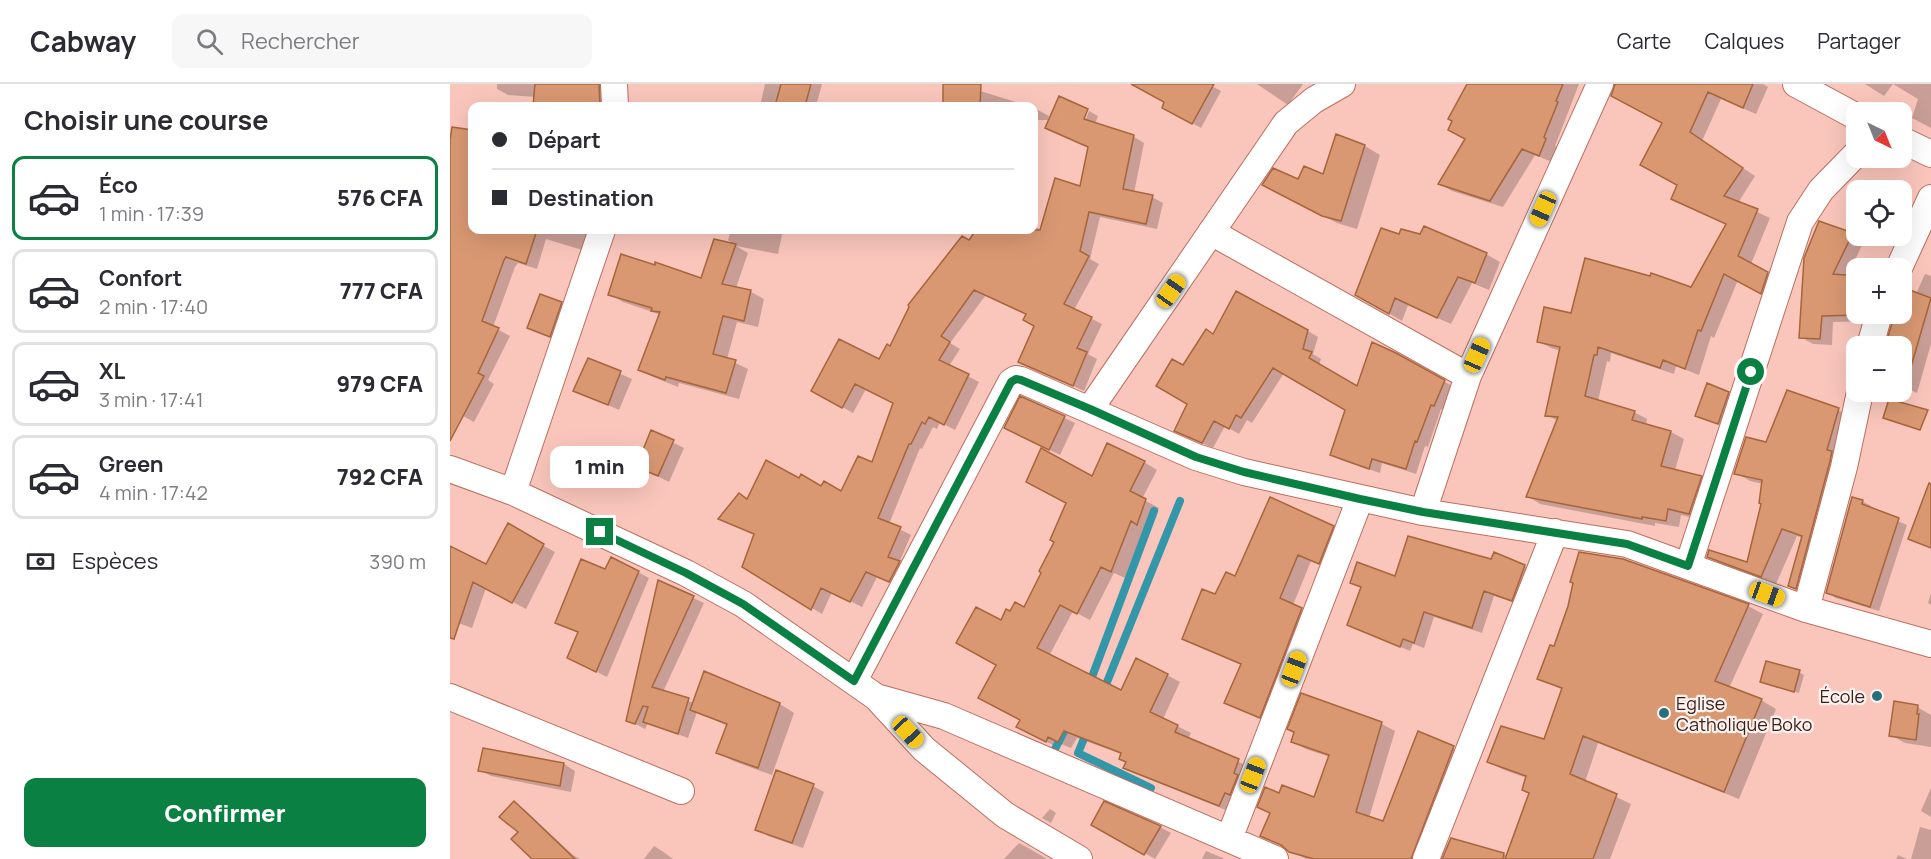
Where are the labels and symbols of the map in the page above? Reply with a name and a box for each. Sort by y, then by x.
north arrow [1846,102,1912,168]
car [1527,189,1559,229]
car [1153,271,1189,311]
car [1461,335,1493,375]
route start [1737,358,1764,385]
callout: 1 min [550,445,650,487]
route end [586,518,613,545]
car [1747,579,1787,609]
car [1279,649,1309,689]
place label: École [1820,684,1865,708]
marker: École [1870,689,1884,703]
place label: Eglise Catholique Boko [1676,691,1812,736]
marker: Eglise Catholique Boko [1657,706,1671,720]
car [889,713,927,751]
car [1238,755,1268,795]

